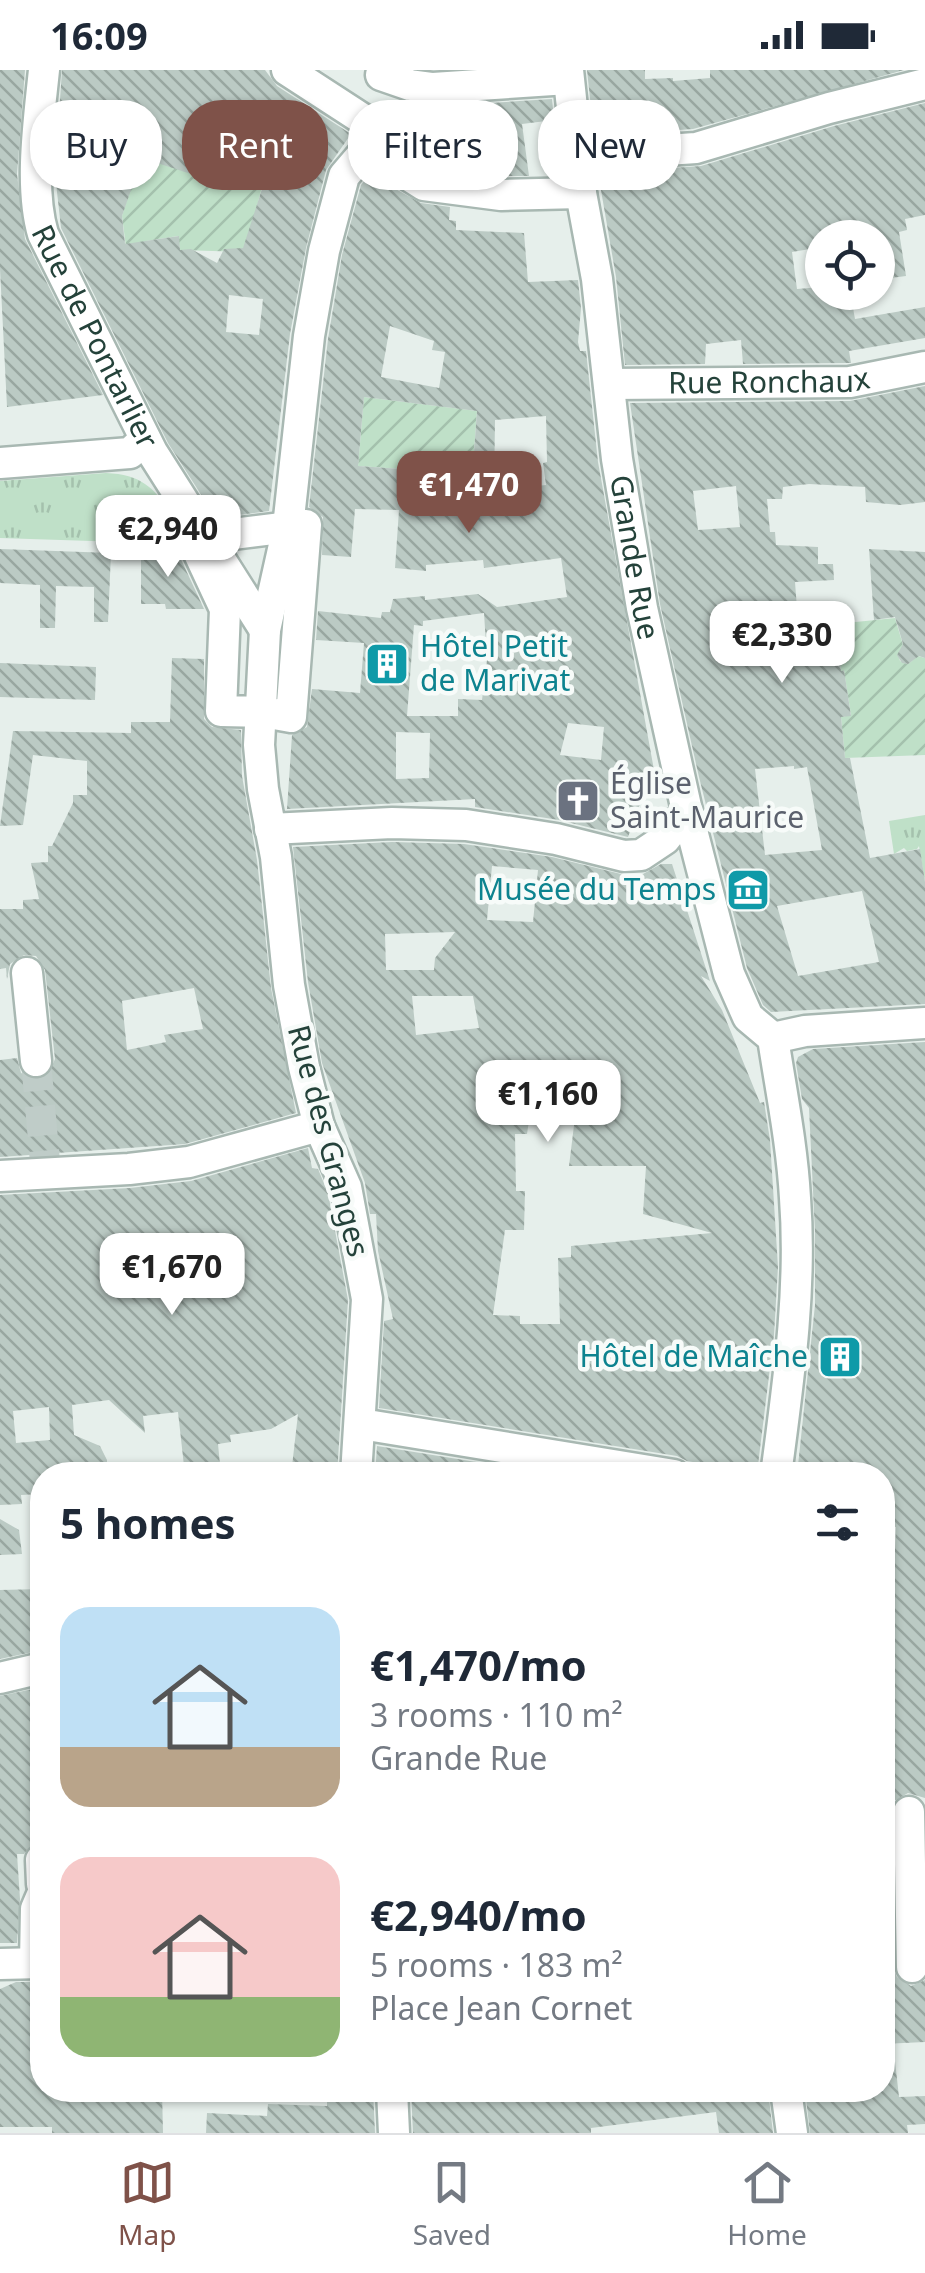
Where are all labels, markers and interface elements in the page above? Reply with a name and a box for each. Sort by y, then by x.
text: 16:09 [50,9,148,61]
chip: Buy [30,100,162,190]
chip: Rent [182,100,328,190]
chip: Filters [348,100,518,190]
chip: New [538,100,681,190]
street label: Rue de Pontarlier [23,218,169,455]
map controls [805,220,895,310]
button: locate [805,220,895,310]
street label: Rue Ronchaux [668,357,873,403]
pin: €1,470 [388,451,550,536]
text: €1,470 [419,462,519,505]
street label: Grande Rue [601,472,670,643]
pin: €2,940 [87,495,249,580]
text: €2,940 [118,506,218,549]
pin: €2,330 [701,601,863,686]
text: €2,330 [732,612,832,655]
place label: Hôtel Petit de Marivat [420,625,570,700]
building icon: Hôtel Petit de Marivat [364,641,410,687]
place label: Église Saint-Maurice [610,762,804,837]
church icon: Église Saint-Maurice [555,778,601,824]
museum icon: Musée du Temps [725,867,771,913]
place label: Musée du Temps [477,868,716,909]
street label: Rue des Granges [279,1020,380,1261]
pin: €1,160 [467,1060,629,1145]
text: €1,160 [498,1071,598,1114]
pin: €1,670 [91,1233,253,1318]
text: €1,670 [122,1244,222,1287]
building icon: Hôtel de Maîche [817,1334,863,1380]
place label: Hôtel de Maîche [580,1335,808,1376]
text: 5 homes [60,1494,236,1551]
icon: filters [810,1495,865,1550]
text: €1,470/mo [370,1636,587,1693]
icon: home [140,1647,260,1767]
text: 3 rooms · 110 m² [370,1693,623,1736]
text: Grande Rue [370,1736,547,1779]
text: €2,940/mo [370,1886,587,1943]
icon: home [140,1897,260,2017]
text: 5 rooms · 183 m² [370,1943,623,1986]
text: Place Jean Cornet [370,1986,632,2029]
tab: Map [118,2155,176,2253]
tab: Saved [413,2155,491,2253]
tab: Home [727,2155,807,2253]

